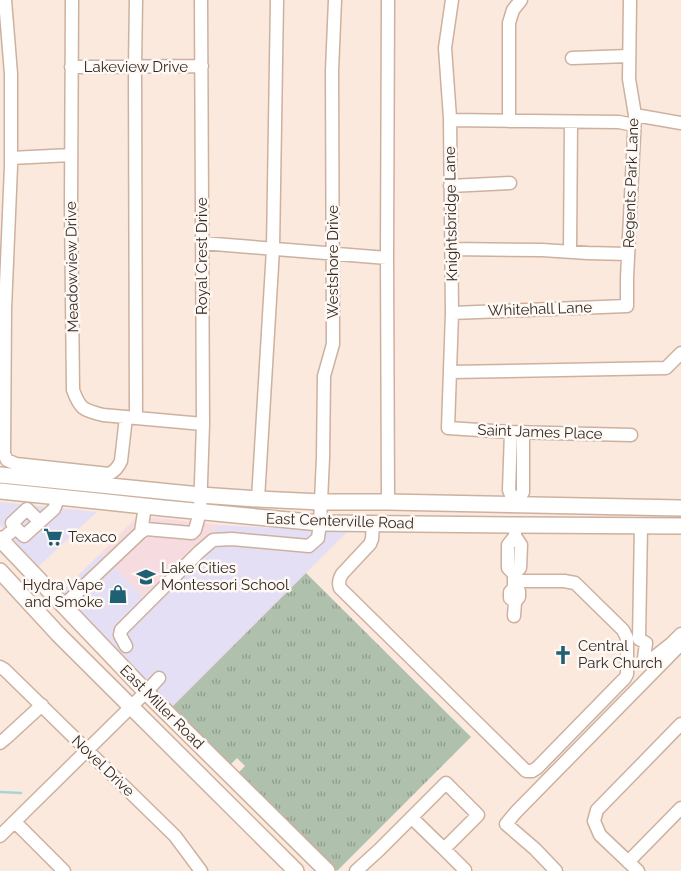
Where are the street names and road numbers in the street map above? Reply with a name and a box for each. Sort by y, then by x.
street label: Lakeview Drive [84,58,188,76]
street label: Regents Park Lane [620,117,642,248]
street label: Knightsbridge Lane [441,146,461,282]
street label: Royal Crest Drive [193,197,211,315]
street label: Meadowview Drive [62,201,82,333]
street label: Westshore Drive [324,205,342,319]
street label: Whitehall Lane [488,298,593,320]
street label: Saint James Place [477,421,603,443]
street label: East Centerville Road [266,509,414,533]
street label: East Miller Road [116,661,208,753]
street label: Novel Drive [68,732,138,800]

